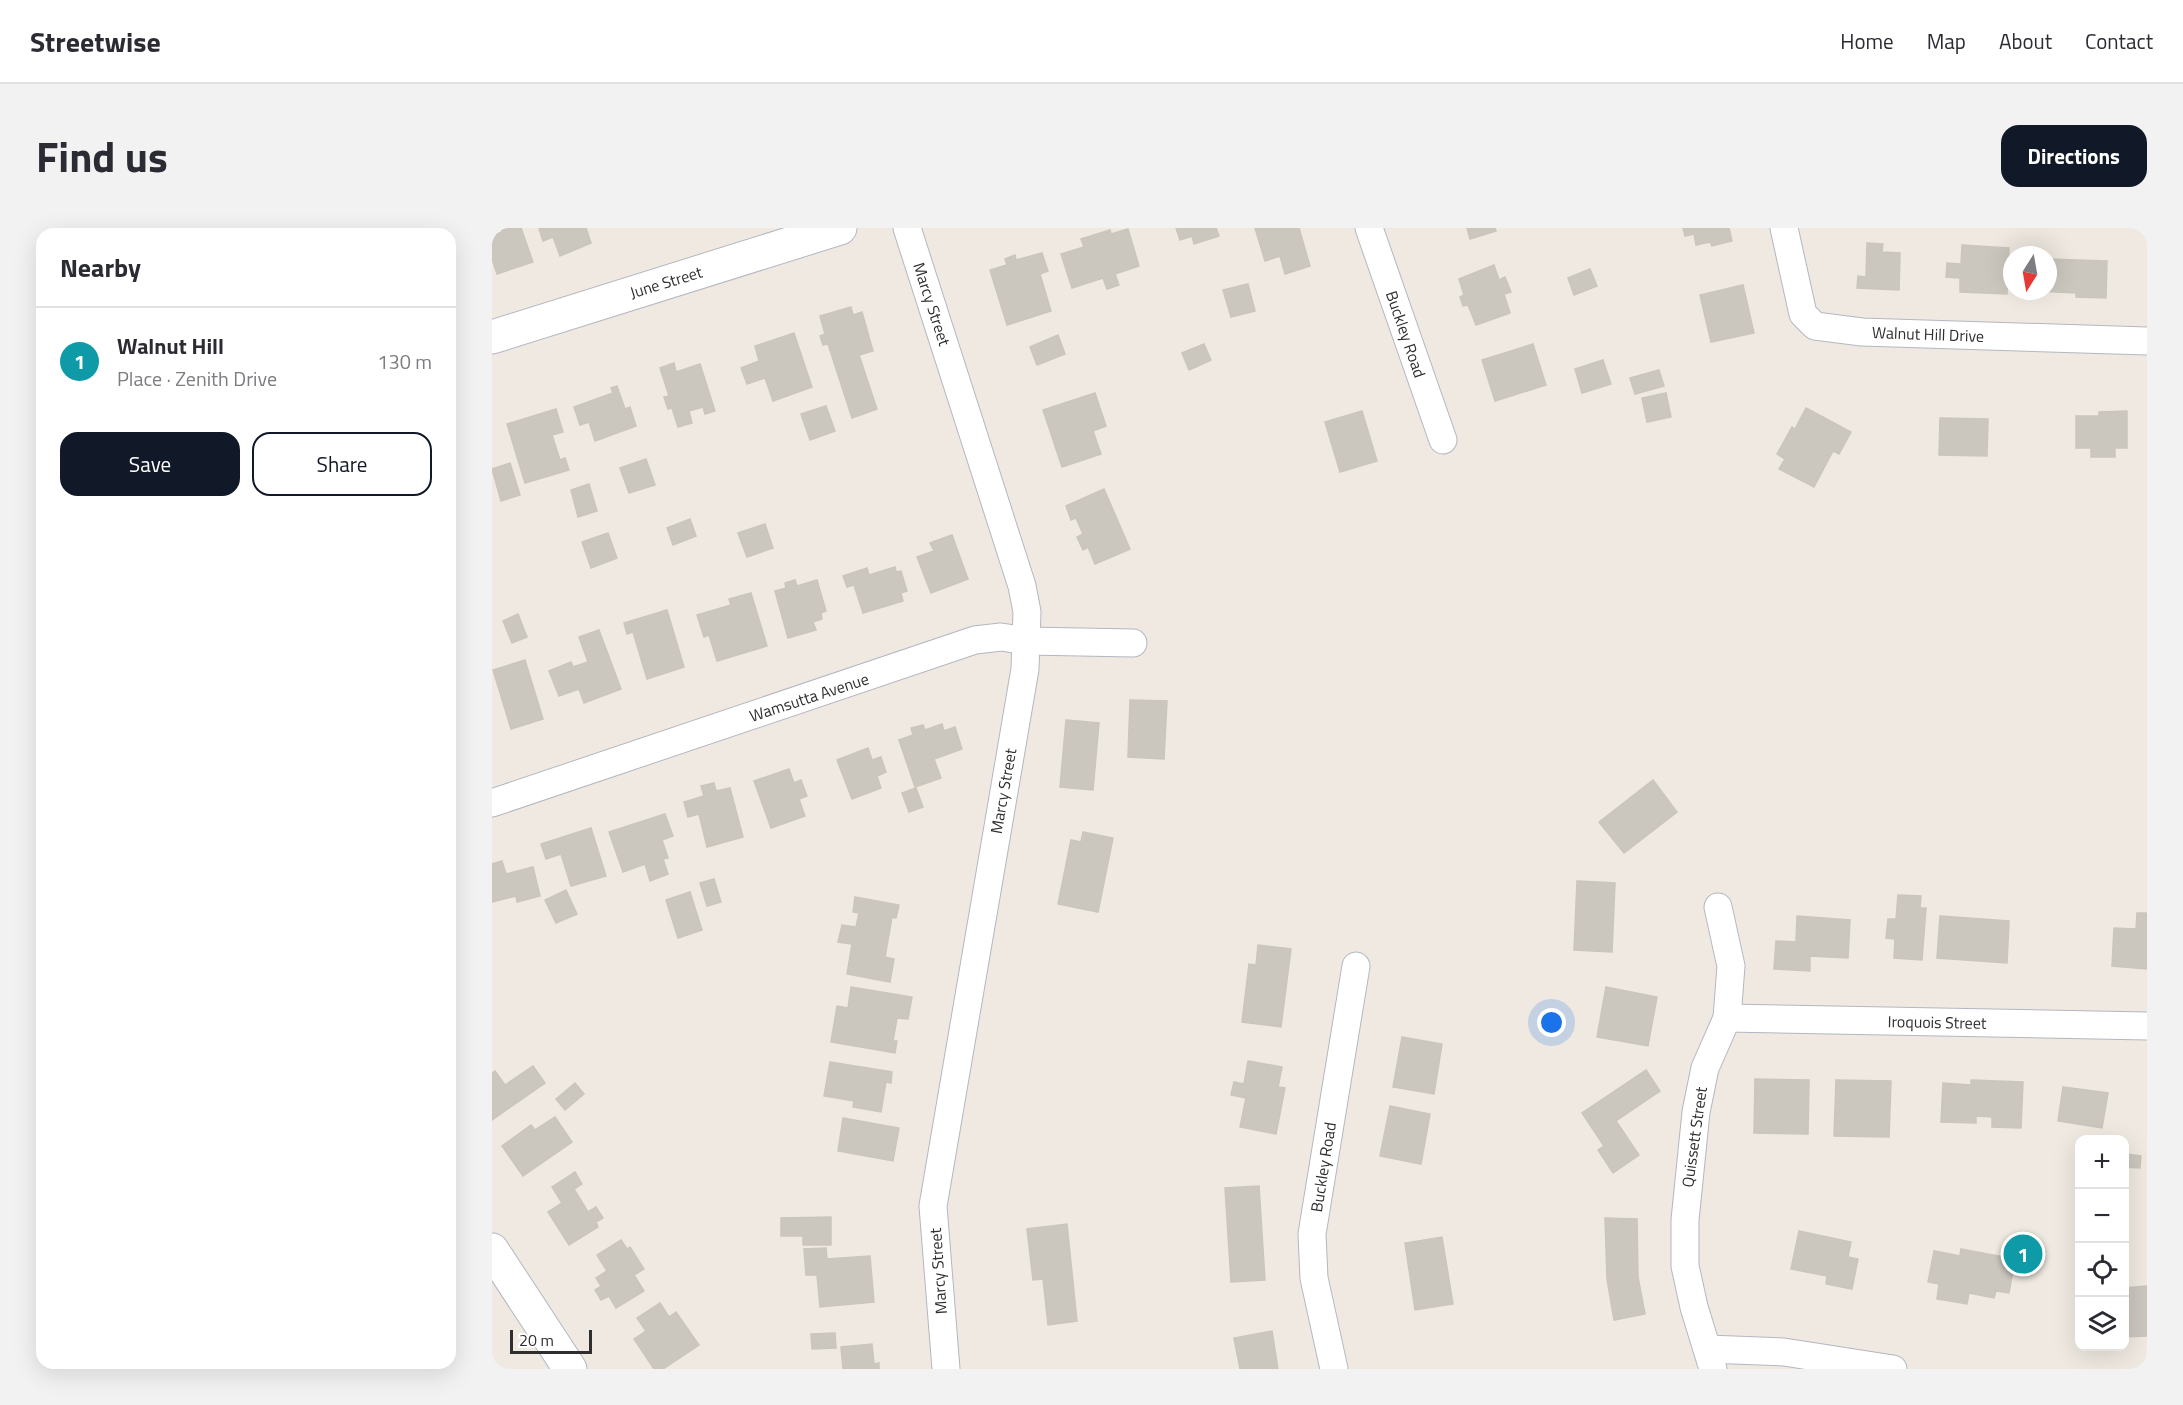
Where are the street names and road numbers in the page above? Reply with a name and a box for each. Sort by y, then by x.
street label: Marcy Street [907,259,957,349]
street label: June Street [627,260,706,304]
street label: Buckley Road [1380,287,1432,381]
street label: Walnut Hill Drive [1872,320,1984,348]
street label: Wamsutta Avenue [746,666,872,728]
street label: Marcy Street [984,746,1022,836]
street label: Iroquois Street [1887,1009,1987,1035]
street label: Quissett Street [1675,1085,1713,1189]
street label: Buckley Road [1304,1120,1342,1214]
street label: Marcy Street [923,1227,953,1315]

